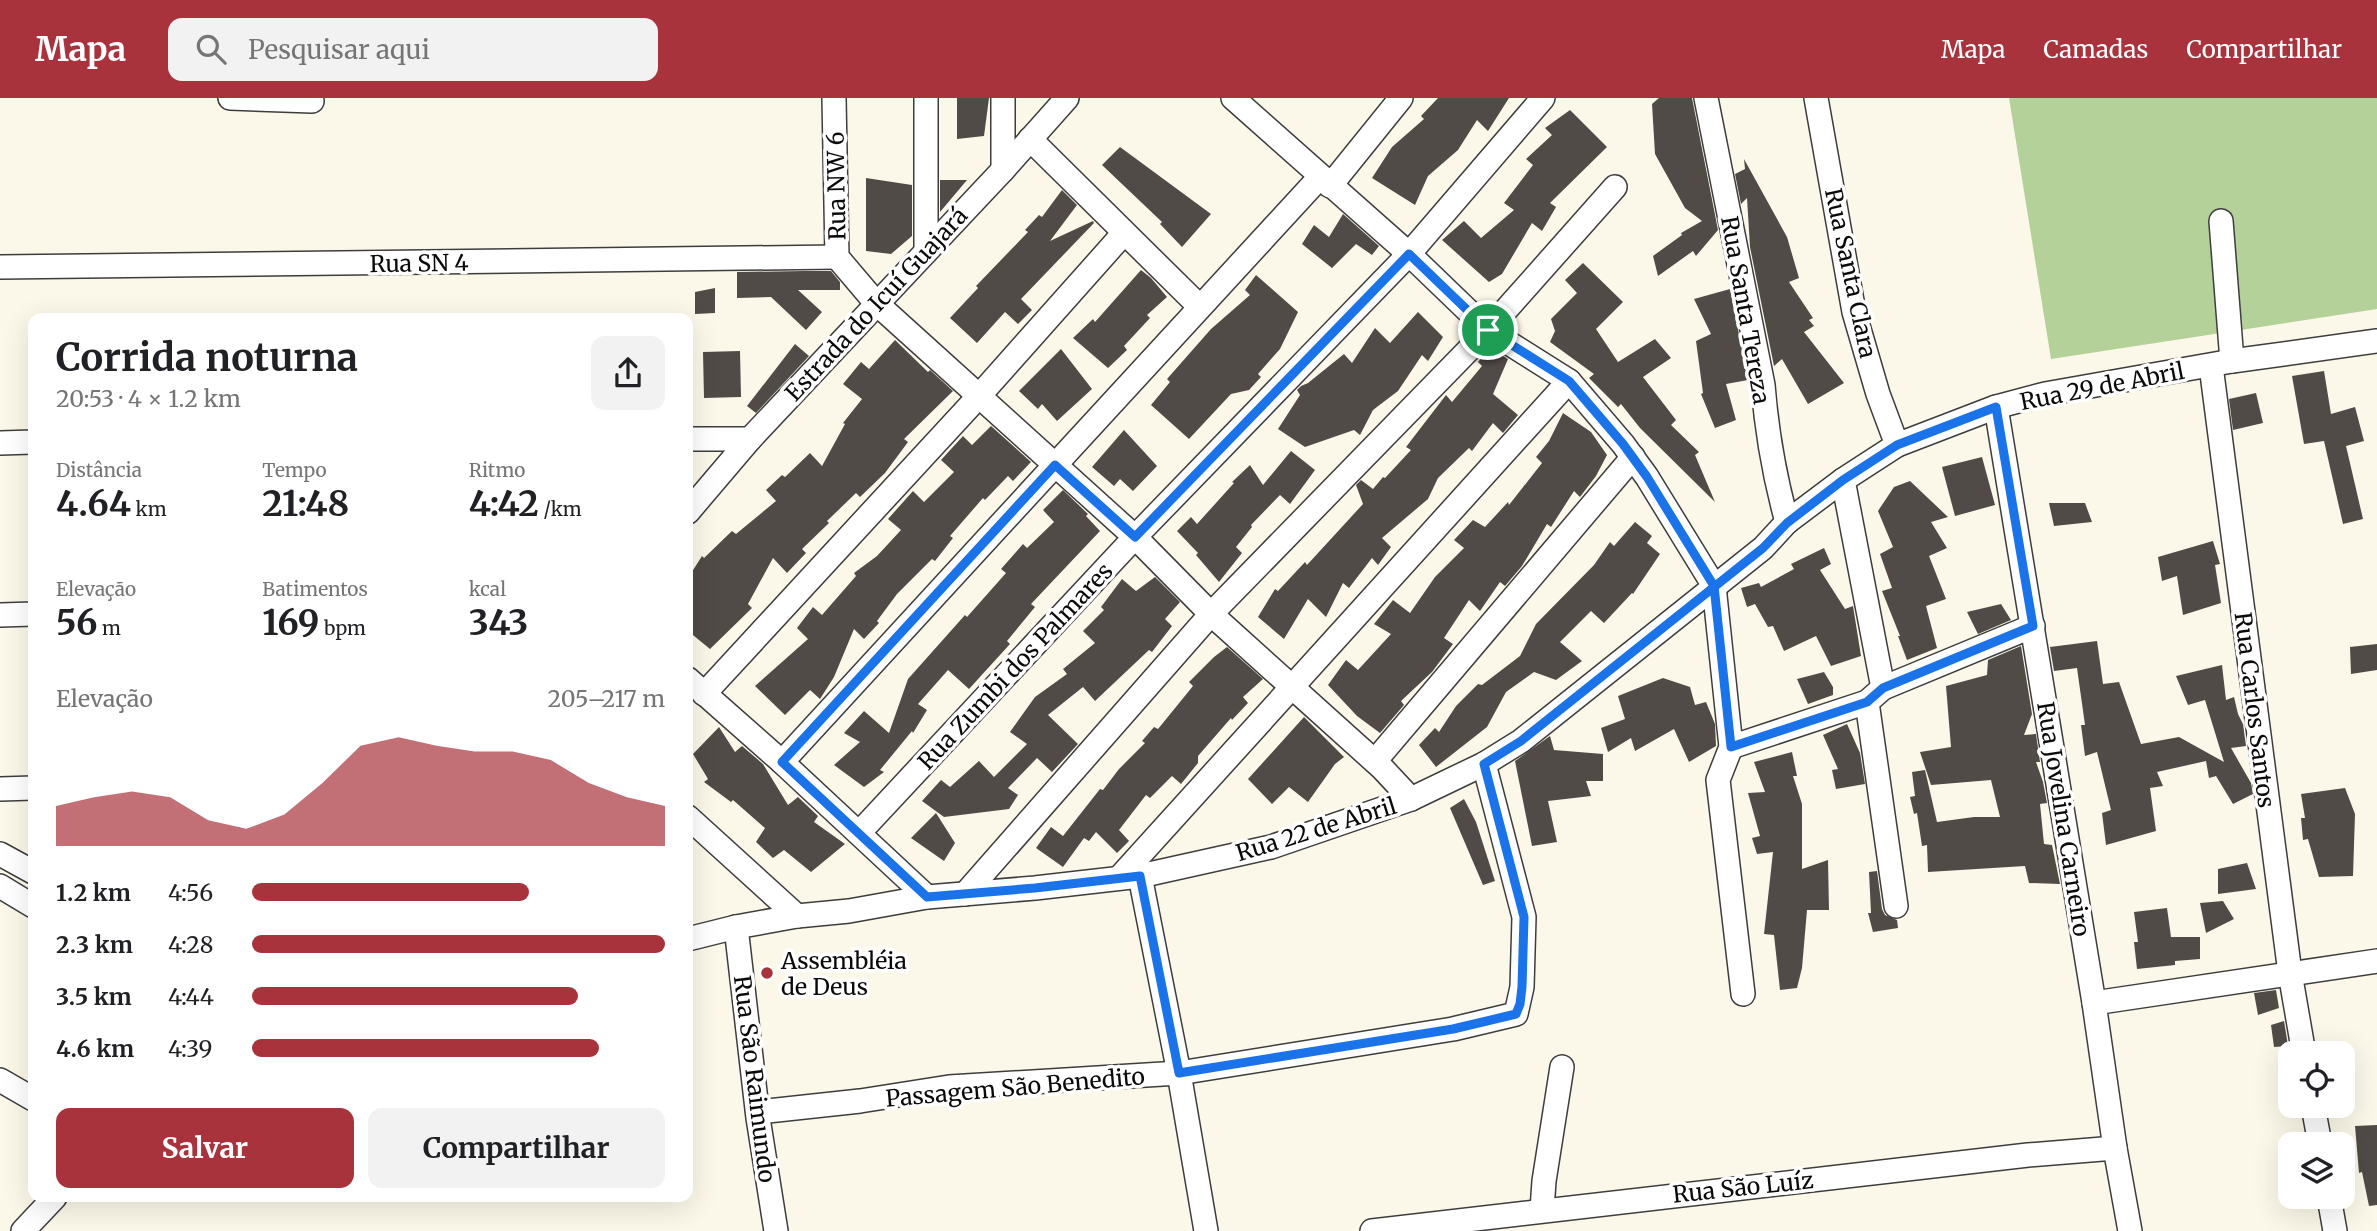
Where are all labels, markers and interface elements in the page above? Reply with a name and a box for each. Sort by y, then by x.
search box [168,18,658,81]
text: Mapa [35,29,126,70]
icon: search [192,30,230,68]
text: Pesquisar aqui [248,33,430,66]
text: Mapa [1941,34,2005,65]
text: Camadas [2043,34,2148,65]
text: Compartilhar [2186,34,2342,65]
street label: Rua NW 6 [821,131,851,241]
street label: Rua Santa Clara [1819,185,1883,361]
street label: Estrada do Icuí Guajará [779,201,973,407]
street label: Rua Santa Tereza [1715,214,1777,406]
street label: Rua SN 4 [369,248,469,278]
pin [1458,300,1518,360]
icon: arrive [1469,311,1507,349]
text: Corrida noturna [56,334,358,381]
button: share [591,336,665,410]
street label: Rua 29 de Abril [2017,356,2187,416]
text: 20:53 · 4 × 1.2 km [56,384,241,413]
text: Distância [56,458,142,482]
text: Tempo [262,458,327,482]
text: Ritmo [469,458,525,482]
text: 4.64 [56,482,131,526]
text: 21:48 [262,482,349,526]
text: 4:42 [469,482,539,526]
text: km [131,497,167,521]
text: /km [539,497,582,521]
street label: Rua Zumbi dos Palmares [911,556,1119,776]
text: Elevação [56,577,136,601]
text: Batimentos [262,577,368,601]
text: kcal [469,577,506,601]
text: 56 [56,601,98,645]
text: 169 [262,601,319,645]
text: 343 [469,601,528,645]
street label: Rua Carlos Santos [2229,611,2281,809]
text: m [98,616,121,640]
text: bpm [319,616,366,640]
text: Elevação [56,684,153,713]
text: 205–217 m [548,684,665,713]
street label: Rua Jovelina Carneiro [2031,700,2097,938]
street label: Rua 22 de Abril [1232,791,1400,867]
text: 1.2 km [56,878,131,907]
text: 4:56 [168,878,213,907]
text: 2.3 km [56,930,133,959]
text: 4:28 [168,930,213,959]
place label: Assembléia de Deus [780,946,907,1001]
marker: Assembléia de Deus [759,965,775,981]
street label: Rua São Raimundo [728,974,782,1184]
text: 3.5 km [56,982,132,1011]
text: 4:44 [168,982,214,1011]
text: 4.6 km [56,1034,134,1063]
text: 4:39 [168,1034,212,1063]
map controls [2278,1041,2355,1209]
button: locate [2278,1041,2355,1118]
street label: Passagem São Benedito [884,1061,1146,1113]
button: Salvar [56,1108,354,1188]
button: Compartilhar [368,1108,665,1188]
button: layers [2278,1132,2355,1209]
street label: Rua São Luíz [1671,1165,1815,1209]

